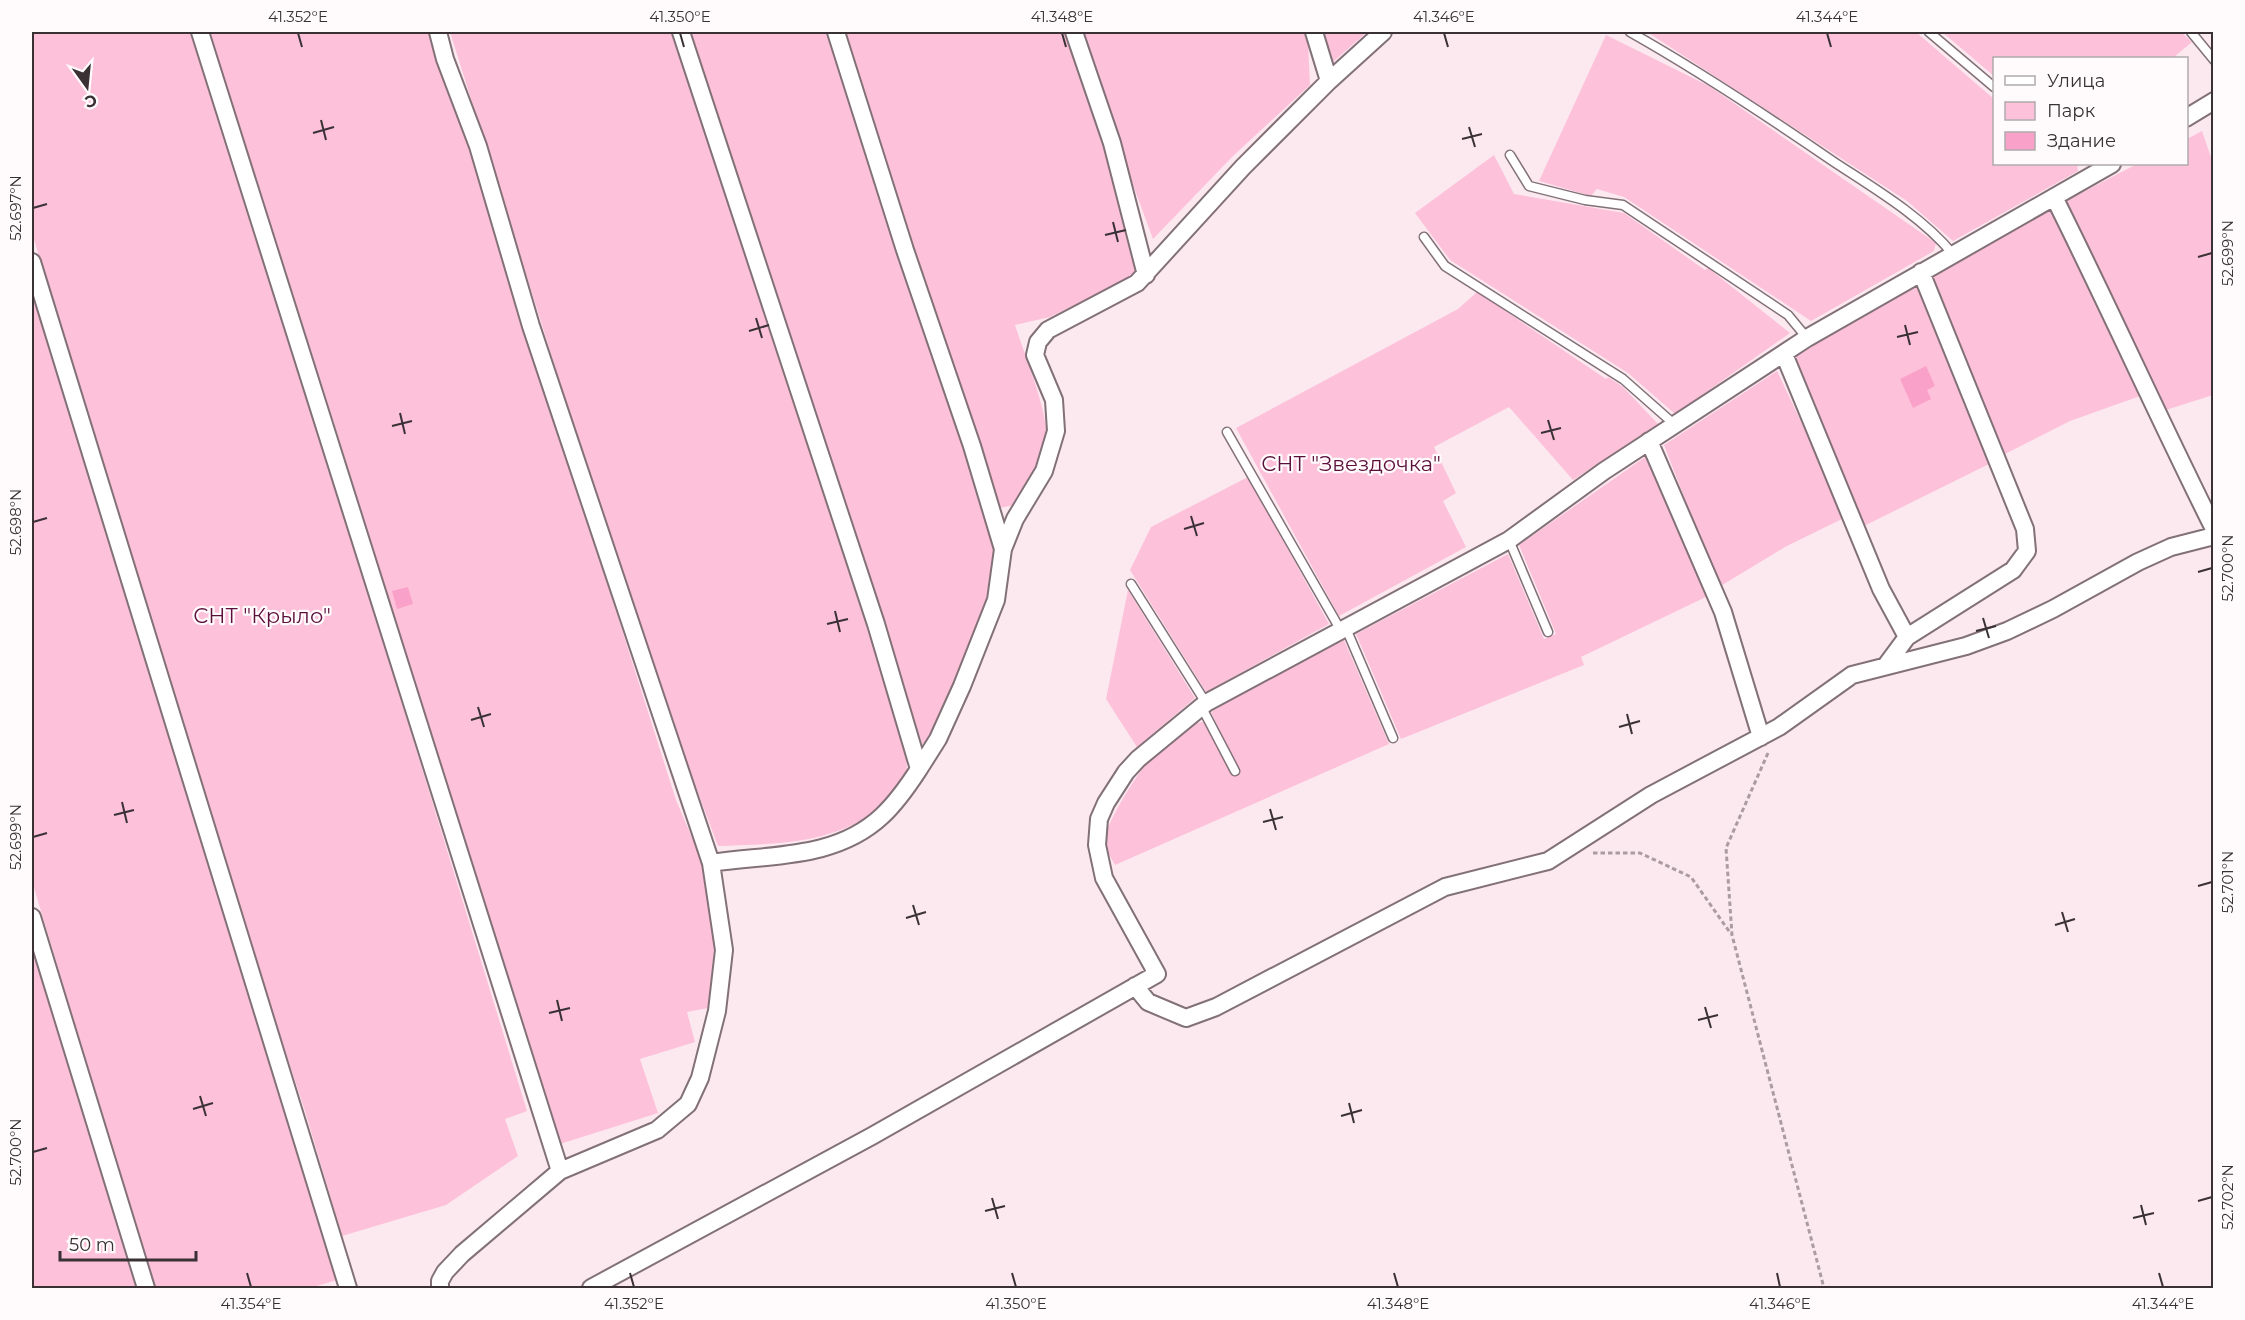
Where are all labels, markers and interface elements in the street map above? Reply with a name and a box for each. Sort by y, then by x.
text: 41.352°E [268,7,328,26]
text: 41.350°E [649,7,711,26]
text: 41.348°E [1031,7,1093,26]
text: 41.346°E [1413,7,1475,26]
text: 41.344°E [1796,7,1858,26]
north arrow [57,57,117,117]
legend [1993,57,2188,165]
text: Улица [2047,70,2105,92]
text: С [82,90,99,112]
text: Парк [2047,100,2096,122]
text: Здание [2047,130,2116,152]
text: 52.697°N [6,175,25,241]
text: 52.699°N [2218,220,2237,286]
park label: СНТ "Звездочка" [1261,451,1441,476]
text: 52.698°N [6,489,25,555]
text: 52.700°N [2218,535,2237,602]
park label: СНТ "Крыло" [193,603,331,628]
text: 52.699°N [6,804,25,870]
text: 52.701°N [2218,851,2237,913]
text: 52.700°N [6,1119,25,1186]
text: 52.702°N [2218,1164,2237,1230]
scale bar [60,1224,196,1262]
text: 50 m [69,1234,115,1256]
text: 41.354°E [221,1294,281,1313]
text: 41.352°E [604,1294,664,1313]
text: 41.350°E [985,1294,1047,1313]
text: 41.348°E [1367,1294,1429,1313]
text: 41.346°E [1749,1294,1811,1313]
text: 41.344°E [2132,1294,2194,1313]

